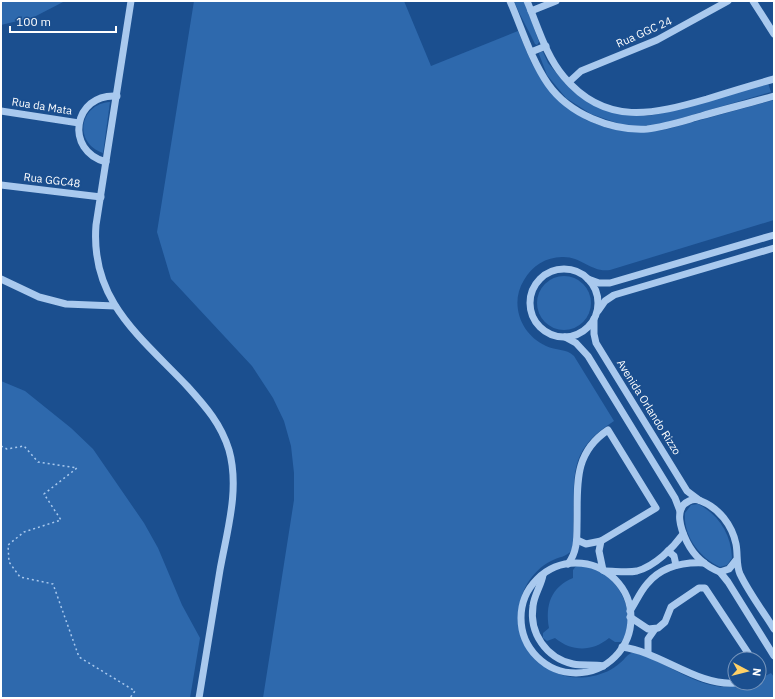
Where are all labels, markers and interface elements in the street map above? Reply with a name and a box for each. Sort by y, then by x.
scale bar [10,8,116,34]
street label: Rua GGC 24 [614,13,674,51]
text: 100 m [16,14,51,29]
street label: Rua da Mata [11,94,73,118]
street label: Rua GGC48 [23,170,81,190]
street label: Avenida Orlando Rizzo [614,357,684,457]
north arrow [727,651,767,691]
text: N [749,667,764,677]

